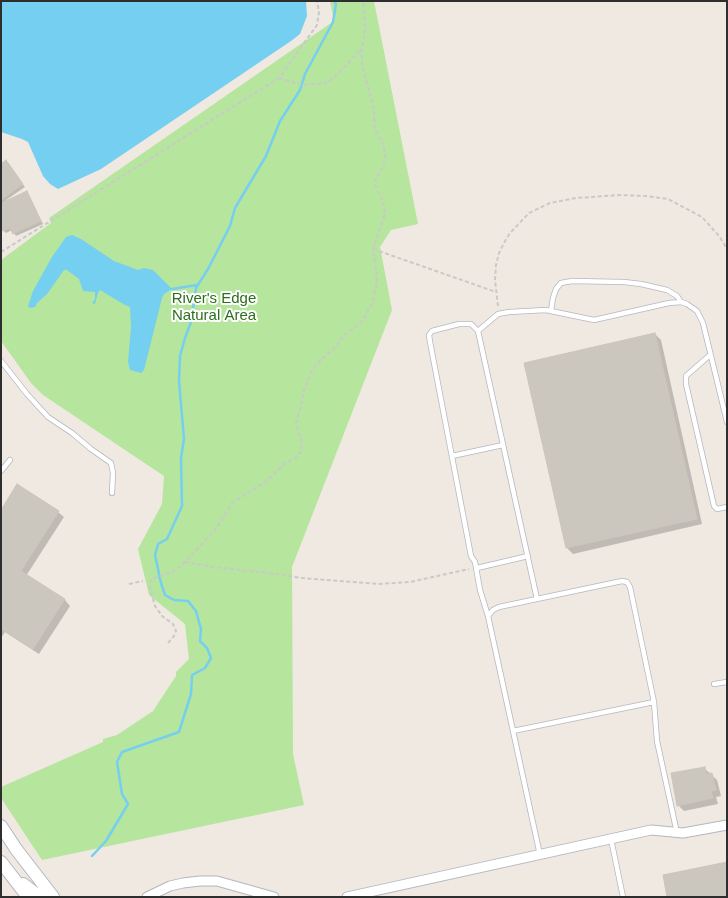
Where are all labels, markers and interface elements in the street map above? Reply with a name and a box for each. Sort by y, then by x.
park label: River's Edge Natural Area [172,290,256,325]

